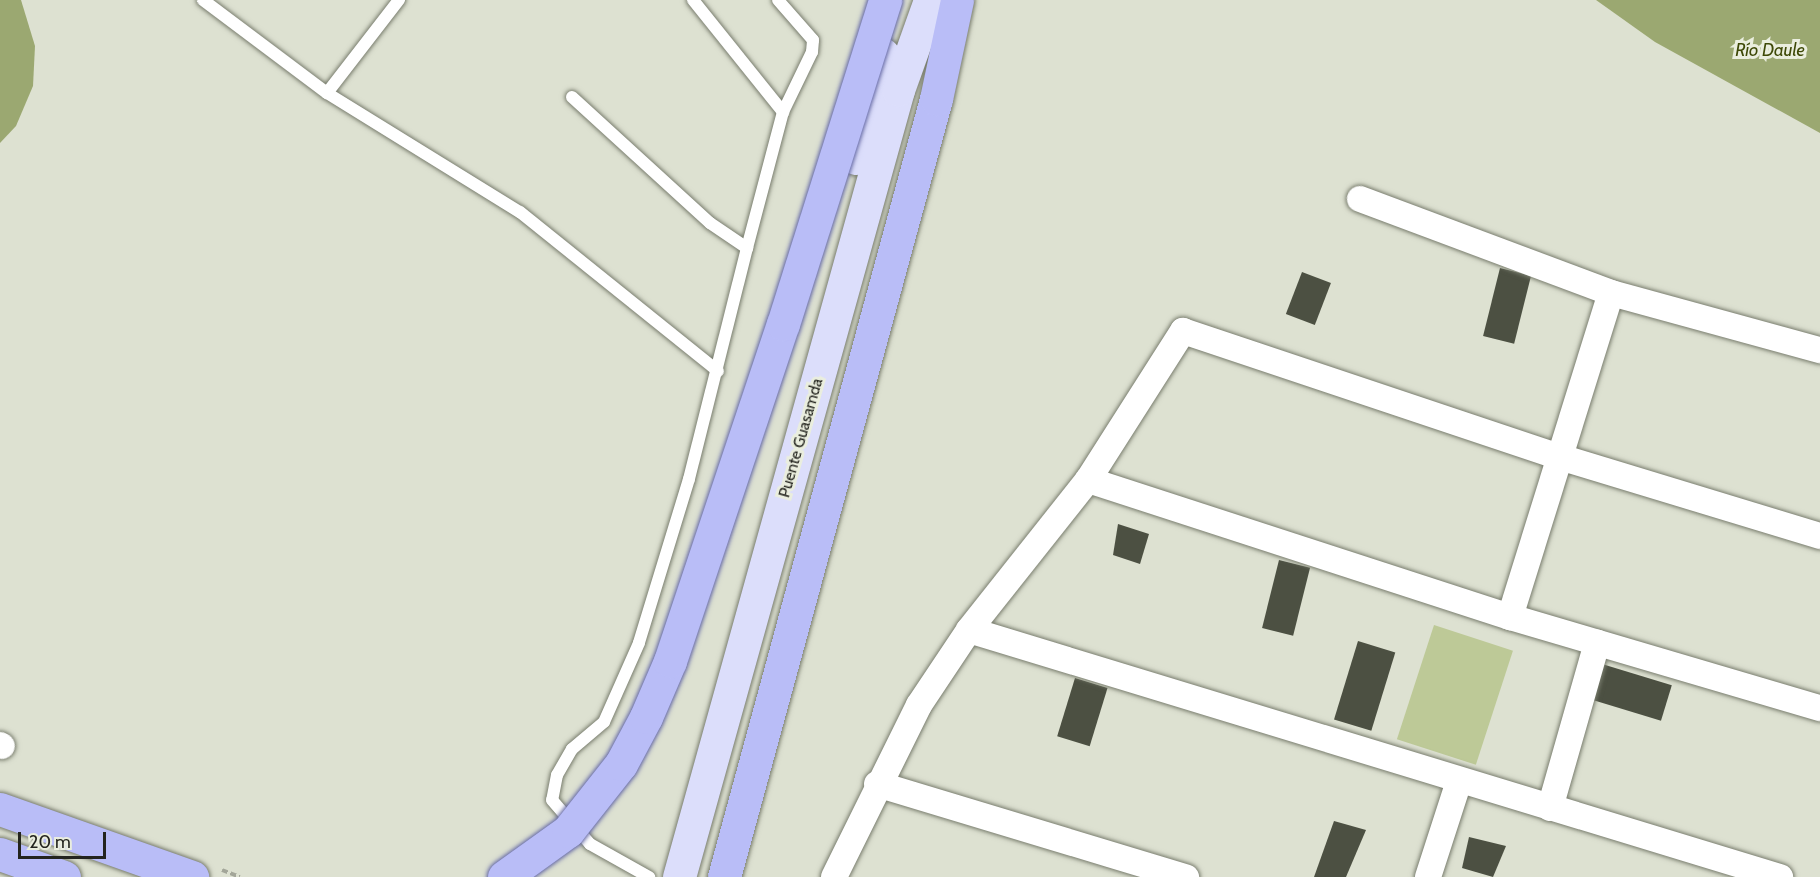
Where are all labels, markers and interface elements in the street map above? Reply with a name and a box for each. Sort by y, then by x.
water label: Río Daule [1735,39,1805,61]
street label: Puente Guasamda [775,376,827,500]
scale bar [21,820,110,858]
text: 20 m [29,831,71,853]

